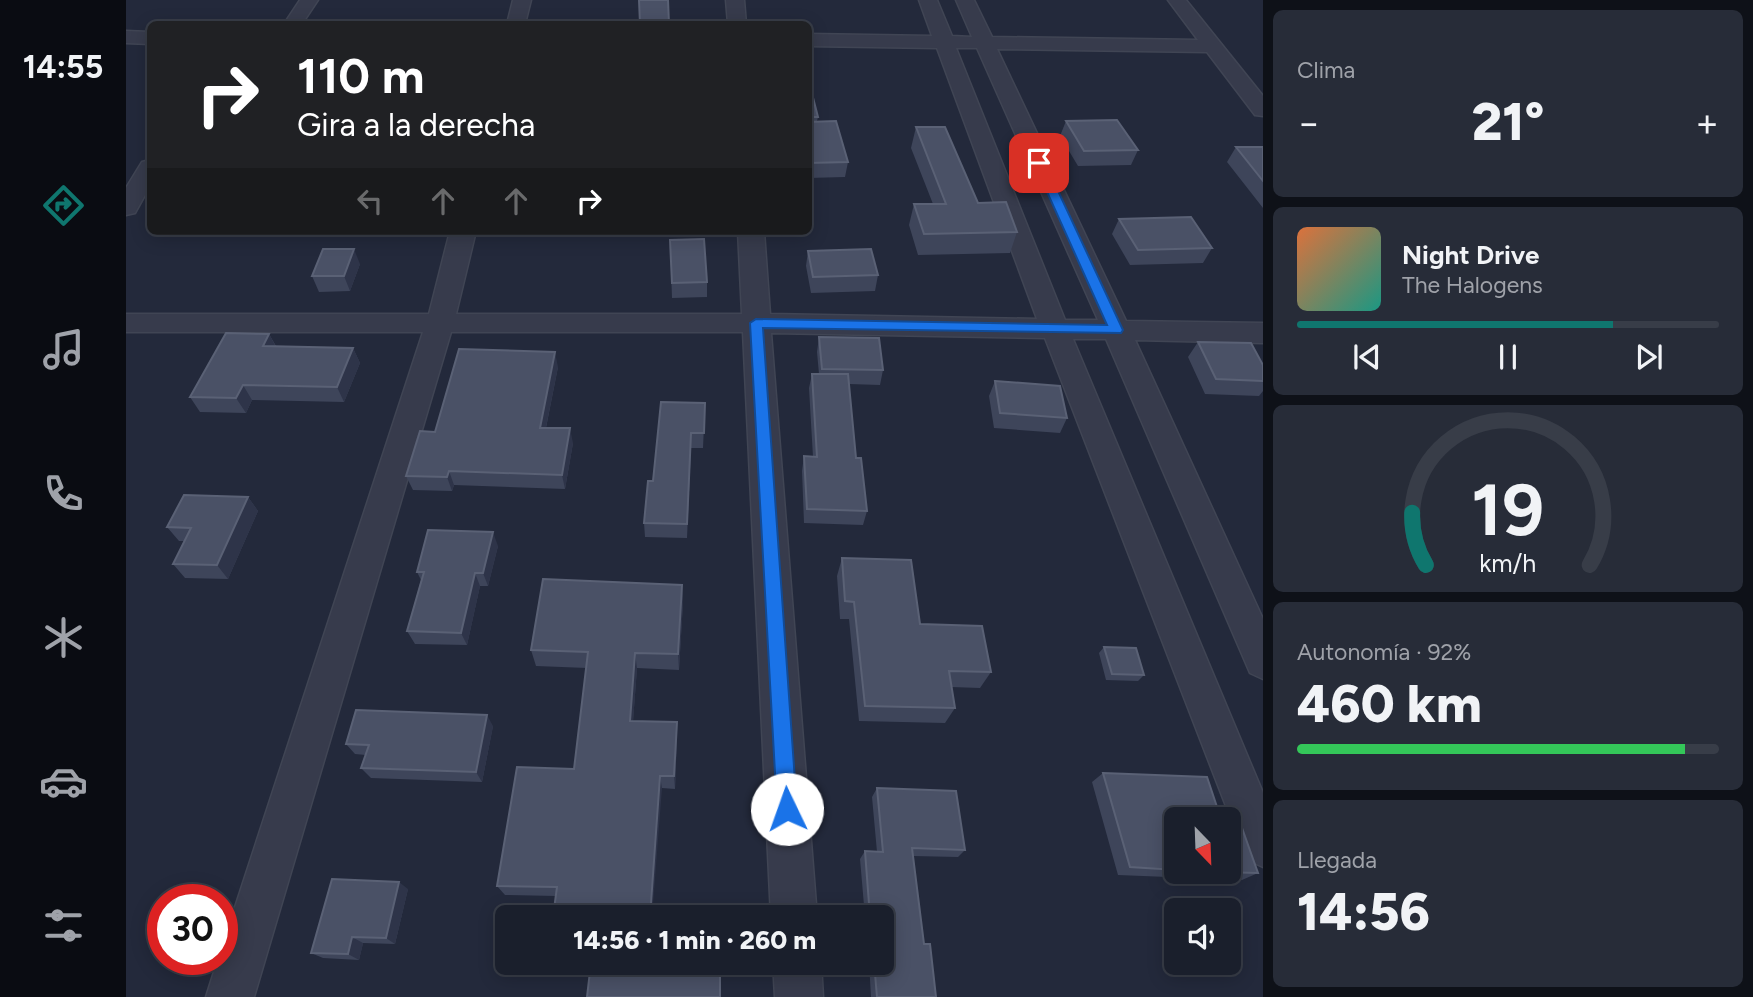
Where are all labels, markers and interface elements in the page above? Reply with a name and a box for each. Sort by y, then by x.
text: 110 m [297,46,425,105]
text: 14:55 [23,48,103,86]
icon: right [182,49,273,140]
text: Clima [1297,56,1355,84]
text: 21° [1472,91,1544,153]
text: − [1297,100,1321,146]
text: + [1695,100,1719,146]
text: Gira a la derecha [297,106,535,144]
pin [1009,133,1069,193]
icon: arrive [1020,144,1058,182]
icon: directions [39,181,88,230]
icon: left [351,182,389,220]
icon: ahead [424,182,462,220]
icon: ahead [497,182,535,220]
icon: right [570,182,608,220]
text: Night Drive [1402,239,1539,271]
text: The Halogens [1402,271,1543,299]
icon: music [39,325,88,374]
icon: previous [1348,338,1386,376]
icon: pause [1489,338,1527,376]
icon: next [1630,338,1668,376]
text: 19 [1472,466,1544,553]
icon: phone [39,469,88,518]
text: km/h [1479,547,1537,577]
icon: climate [39,613,88,662]
text: Autonomía · 92% [1297,638,1471,666]
text: 460 km [1297,673,1482,735]
icon: car [39,757,88,806]
position arrow [750,772,824,846]
north arrow [1164,807,1241,884]
map controls [1164,807,1241,975]
text: Llegada [1297,846,1377,874]
text: 14:56 [1297,881,1430,943]
speed limit sign: 30 [147,884,238,975]
button: sound [1164,898,1241,975]
icon: filters [39,901,88,950]
text: 14:56 · 1 min · 260 m [573,924,816,956]

